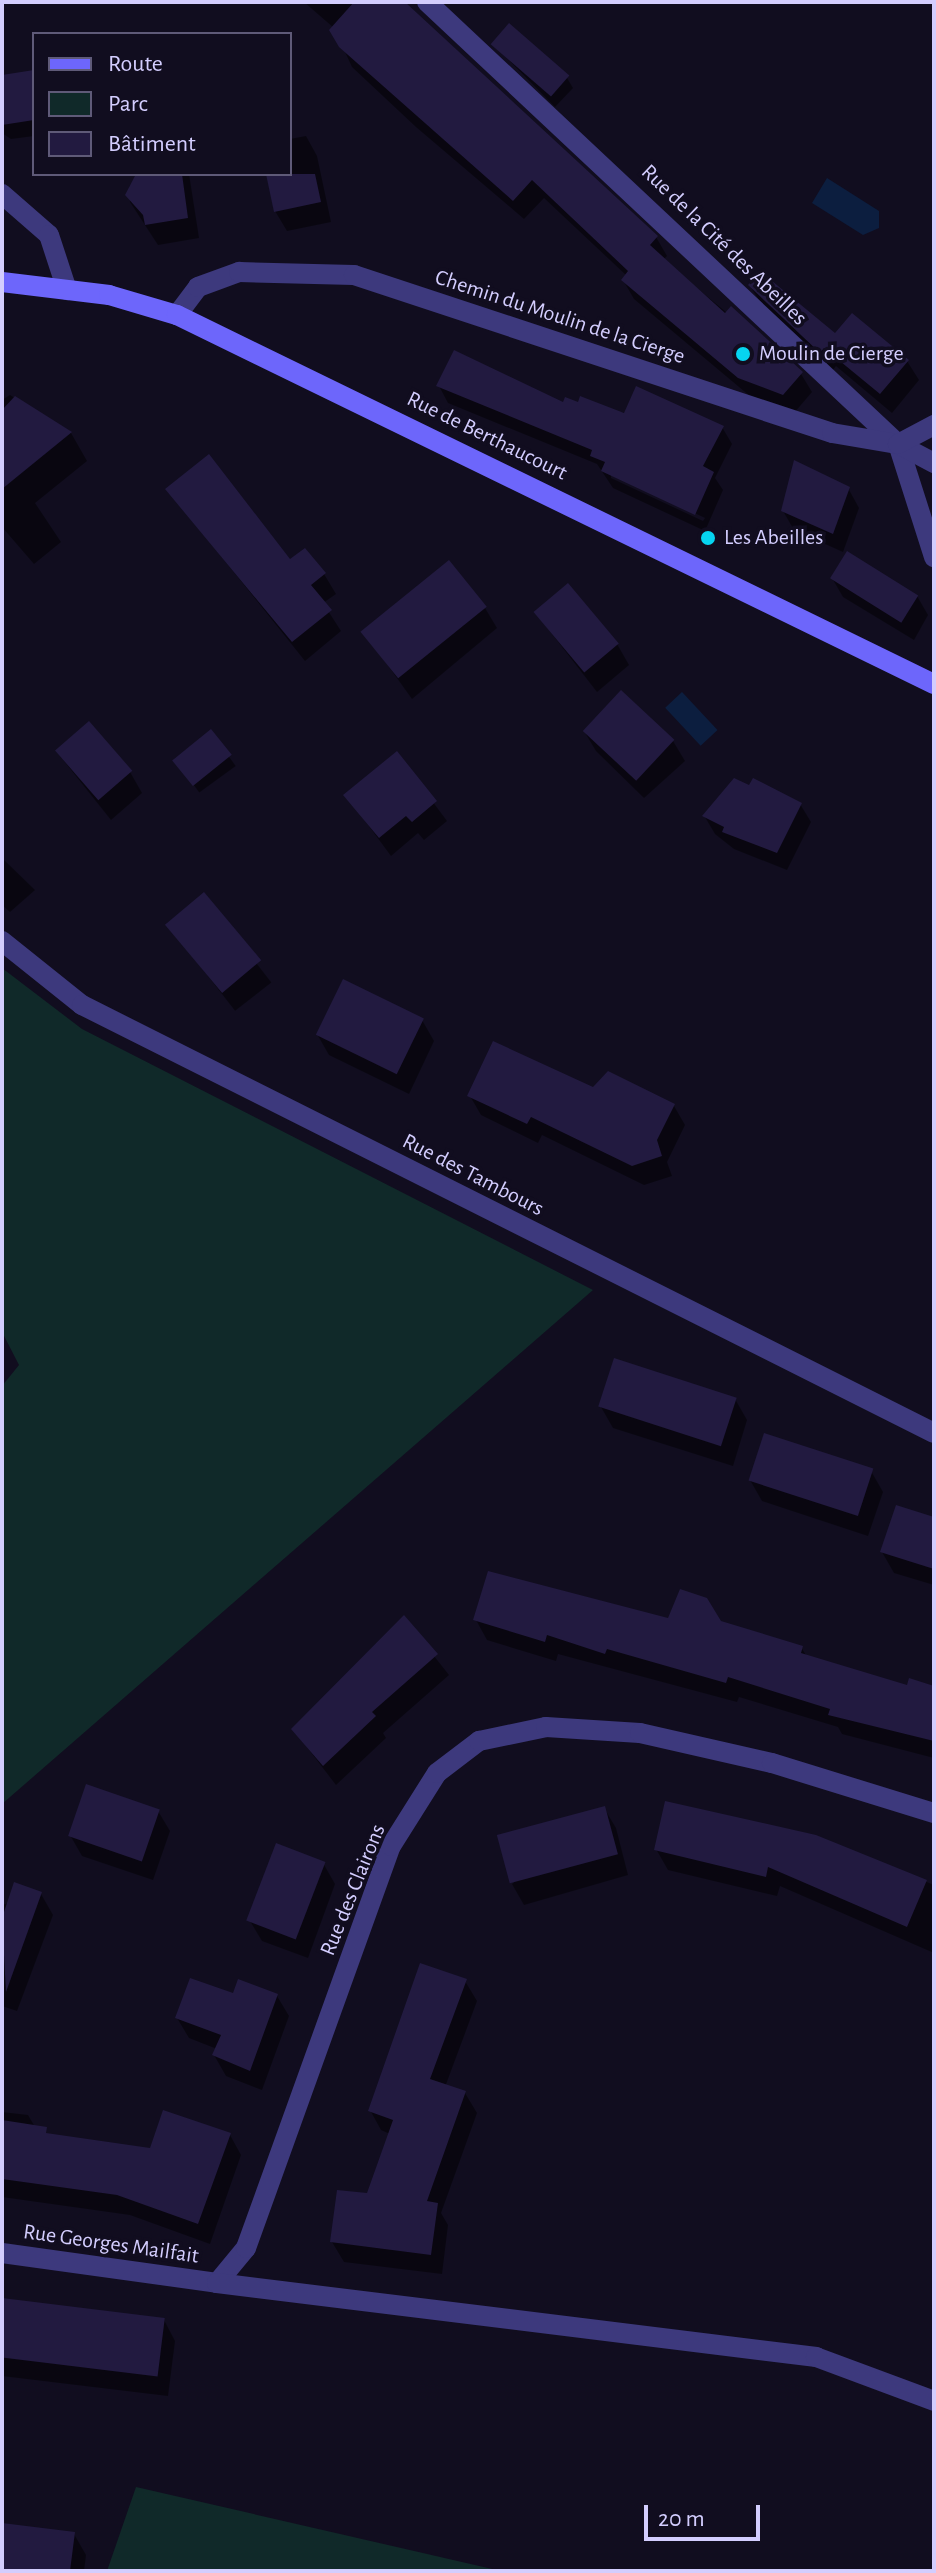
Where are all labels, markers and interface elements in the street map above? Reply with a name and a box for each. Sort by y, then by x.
legend [32,32,292,176]
text: Route [108,52,163,76]
text: Parc [108,92,148,116]
text: Bâtiment [108,132,196,156]
street label: Rue de la Cité des Abeilles [636,159,812,331]
street label: Chemin du Moulin de la Cierge [432,264,688,370]
place label: Moulin de Cierge [759,341,904,367]
marker: Moulin de Cierge [734,345,752,363]
street label: Rue de Berthaucourt [403,386,571,486]
place label: Les Abeilles [724,525,823,551]
marker: Les Abeilles [699,529,717,547]
street label: Rue des Tambours [398,1128,548,1222]
street label: Rue des Clairons [315,1820,391,1960]
street label: Rue Georges Mailfait [22,2219,200,2269]
scale bar [648,2489,764,2539]
text: 20 m [658,2507,705,2531]

